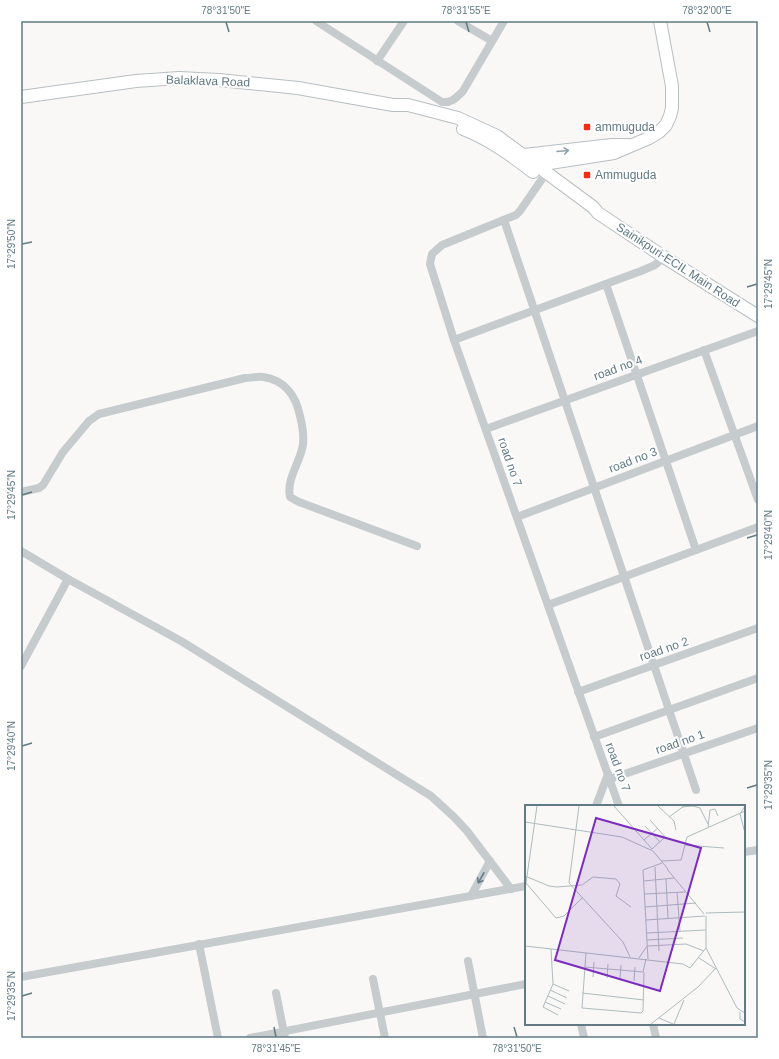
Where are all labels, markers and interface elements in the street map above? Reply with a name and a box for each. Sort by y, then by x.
text: 78°31'50"E [201,5,251,16]
text: 78°31'55"E [441,5,491,16]
text: 78°32'00"E [682,5,732,16]
street label: Balaklava Road [166,73,250,89]
place label: ammuguda [595,120,655,134]
marker: ammuguda [582,122,592,132]
one-way arrow [556,147,569,154]
place label: Ammuguda [595,168,657,182]
marker: Ammuguda [582,170,592,180]
text: 17°29'50"N [6,219,17,269]
street label: Sainikpuri-ECIL Main Road [614,220,742,310]
text: 17°29'45"N [763,259,774,309]
street label: road no 4 [592,353,645,383]
street label: road no 7 [495,436,525,489]
street label: road no 3 [607,444,659,476]
text: 17°29'45"N [6,470,17,520]
text: 17°29'40"N [763,510,774,560]
street label: road no 2 [638,634,691,664]
text: 17°29'40"N [6,721,17,771]
street label: road no 1 [654,727,707,757]
street label: road no 7 [603,741,633,794]
text: 17°29'35"N [763,760,774,810]
inset map [525,805,745,1025]
one-way arrow [476,872,484,884]
text: 17°29'35"N [6,971,17,1021]
text: 78°31'45"E [251,1043,301,1054]
text: 78°31'50"E [492,1043,542,1054]

